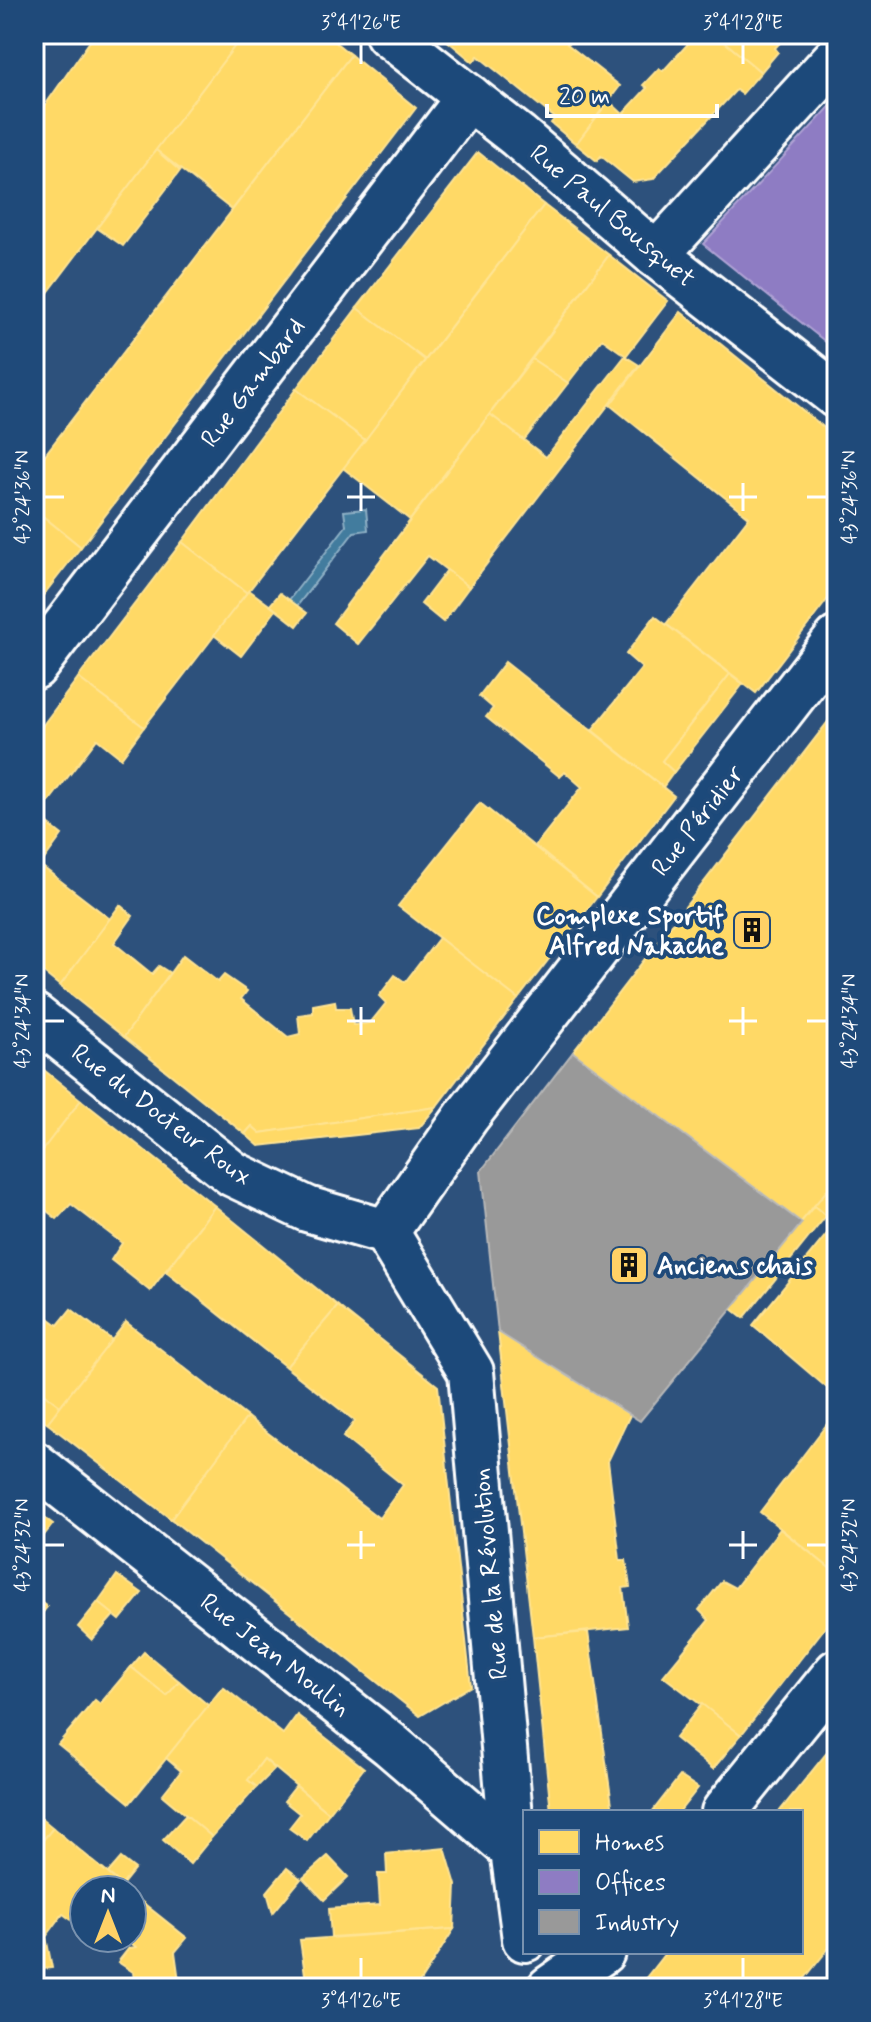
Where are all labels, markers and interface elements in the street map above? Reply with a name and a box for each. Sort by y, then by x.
text: 3°41'26"E [321,10,401,37]
text: 3°41'28"E [703,10,783,37]
scale bar [547,68,717,118]
text: 20 m [559,82,610,113]
street label: Rue Paul Bousquet [522,137,702,296]
street label: Rue Gambard [194,311,314,455]
text: 43°24'36"N [10,450,37,544]
text: 43°24'36"N [837,450,864,544]
street label: Rue Péridier [644,758,753,884]
place label: Complexe Sportif Alfred Nakache [536,900,724,964]
building icon: Complexe Sportif Alfred Nakache [731,909,773,951]
text: 43°24'34"N [10,974,37,1068]
text: 43°24'34"N [837,974,864,1068]
street label: Rue du Docteur Roux [64,1037,258,1195]
building icon: Anciens chais [608,1244,650,1286]
place label: Anciens chais [657,1250,813,1284]
street label: Rue de la Révolution [465,1467,517,1681]
text: 43°24'32"N [10,1498,37,1592]
text: 43°24'32"N [837,1498,864,1592]
street label: Rue Jean Moulin [192,1586,357,1725]
legend [523,1810,803,1954]
text: Homes [595,1828,664,1859]
text: Offices [595,1868,666,1899]
north arrow [68,1874,148,1954]
text: N [101,1882,115,1910]
text: Industry [595,1908,679,1939]
text: 3°41'26"E [321,1988,401,2015]
text: 3°41'28"E [703,1988,783,2015]

